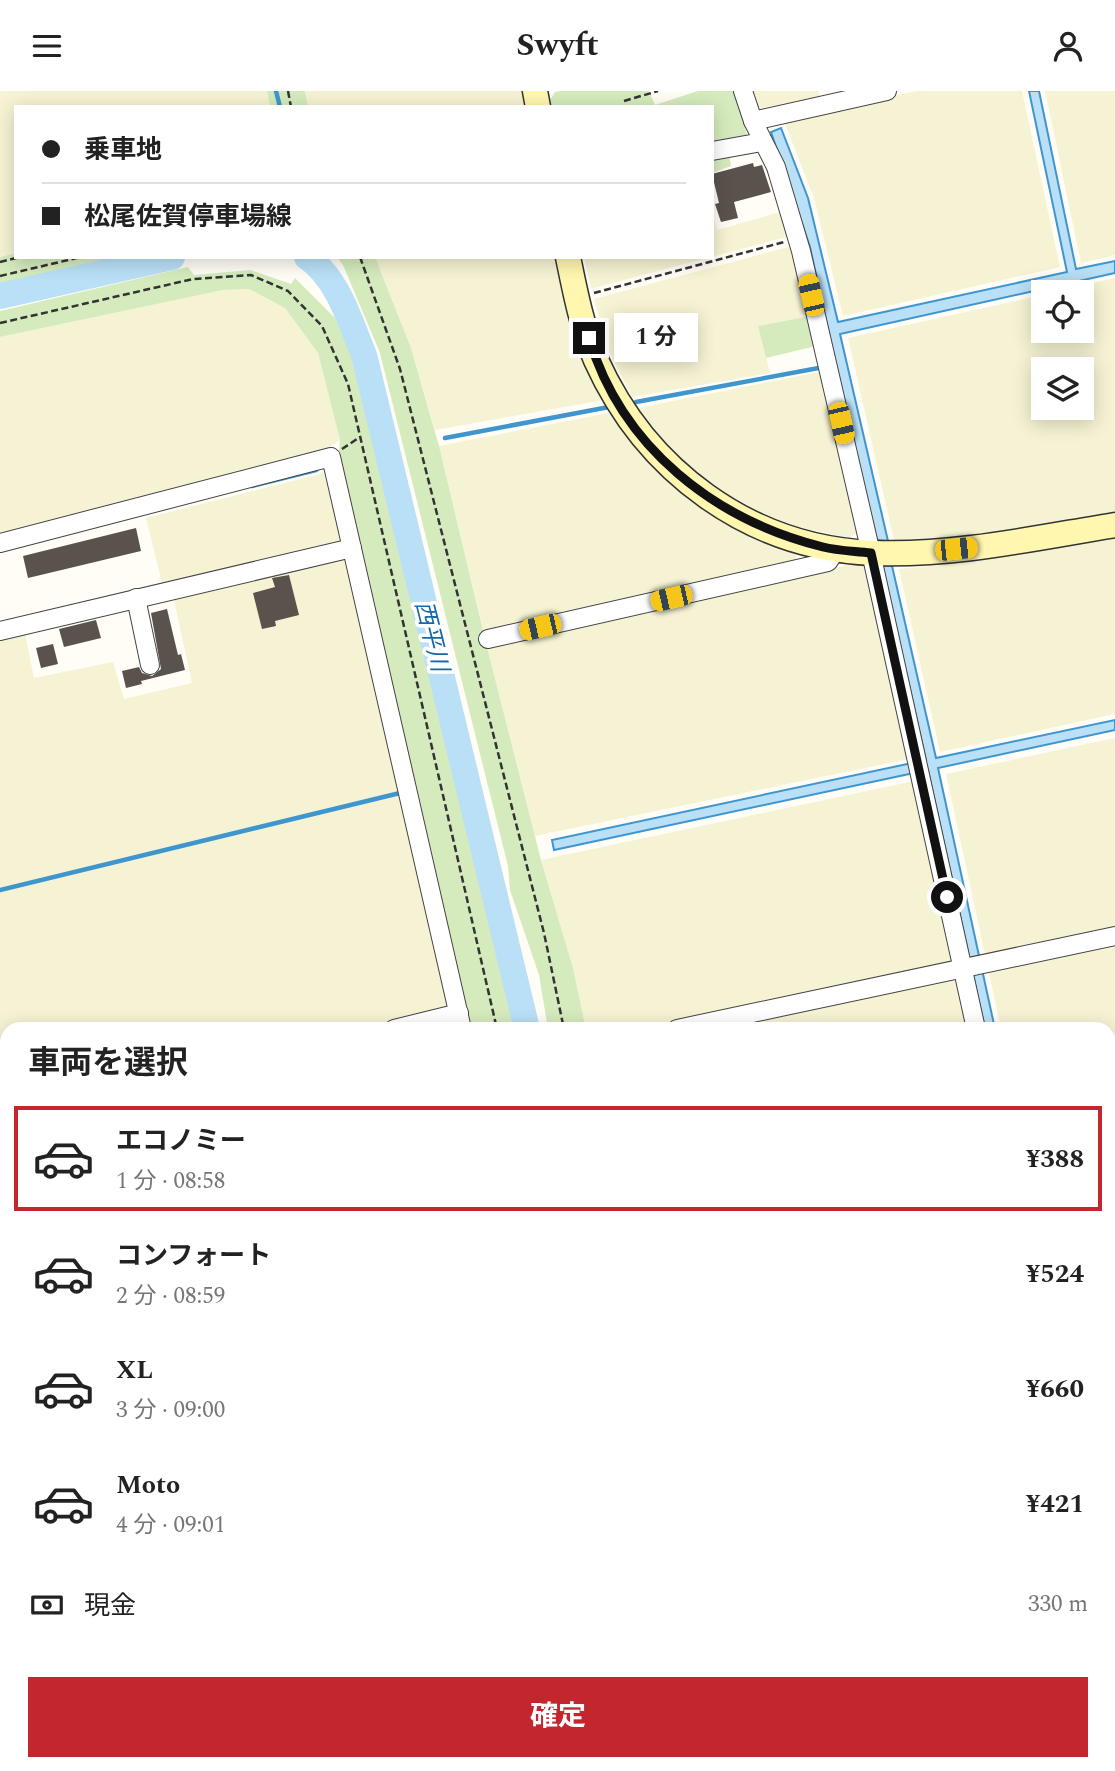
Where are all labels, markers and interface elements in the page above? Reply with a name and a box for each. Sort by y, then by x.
text: Swyft [516,21,599,70]
icon: menu [28,27,66,65]
icon: person [1049,27,1087,65]
text: 乗車地 [84,130,162,170]
text: 松尾佐賀停車場線 [84,197,292,237]
car [797,272,826,318]
map controls [1031,280,1094,420]
button: locate [1031,280,1094,343]
callout: 1 分 [614,313,698,363]
text: 1 分 [635,320,677,355]
route end [573,322,605,354]
button: layers [1031,357,1094,420]
car [827,400,856,446]
car [935,536,978,562]
car [649,583,694,613]
water label: 西平川 [405,597,458,678]
car [518,612,563,642]
route start [931,881,963,913]
text: 車両を選択 [28,1039,188,1088]
text: エコノミー [116,1121,246,1161]
icon: car [32,1127,95,1190]
text: ¥388 [1026,1139,1084,1179]
text: 1 分 · 08:58 [116,1164,225,1199]
text: コンフォート [116,1236,271,1276]
icon: car [32,1242,95,1305]
text: ¥524 [1026,1254,1084,1294]
text: 2 分 · 08:59 [116,1279,225,1314]
text: XL [116,1350,153,1390]
icon: car [32,1357,95,1420]
text: ¥660 [1026,1369,1084,1409]
text: 3 分 · 09:00 [116,1393,225,1428]
text: Moto [116,1465,180,1505]
icon: car [32,1472,95,1535]
text: ¥421 [1026,1484,1084,1524]
text: 4 分 · 09:01 [116,1508,225,1543]
icon: cash [28,1586,66,1624]
text: 現金 [84,1586,136,1626]
text: 330 m [1028,1587,1088,1622]
button: 確定 [28,1677,1088,1757]

